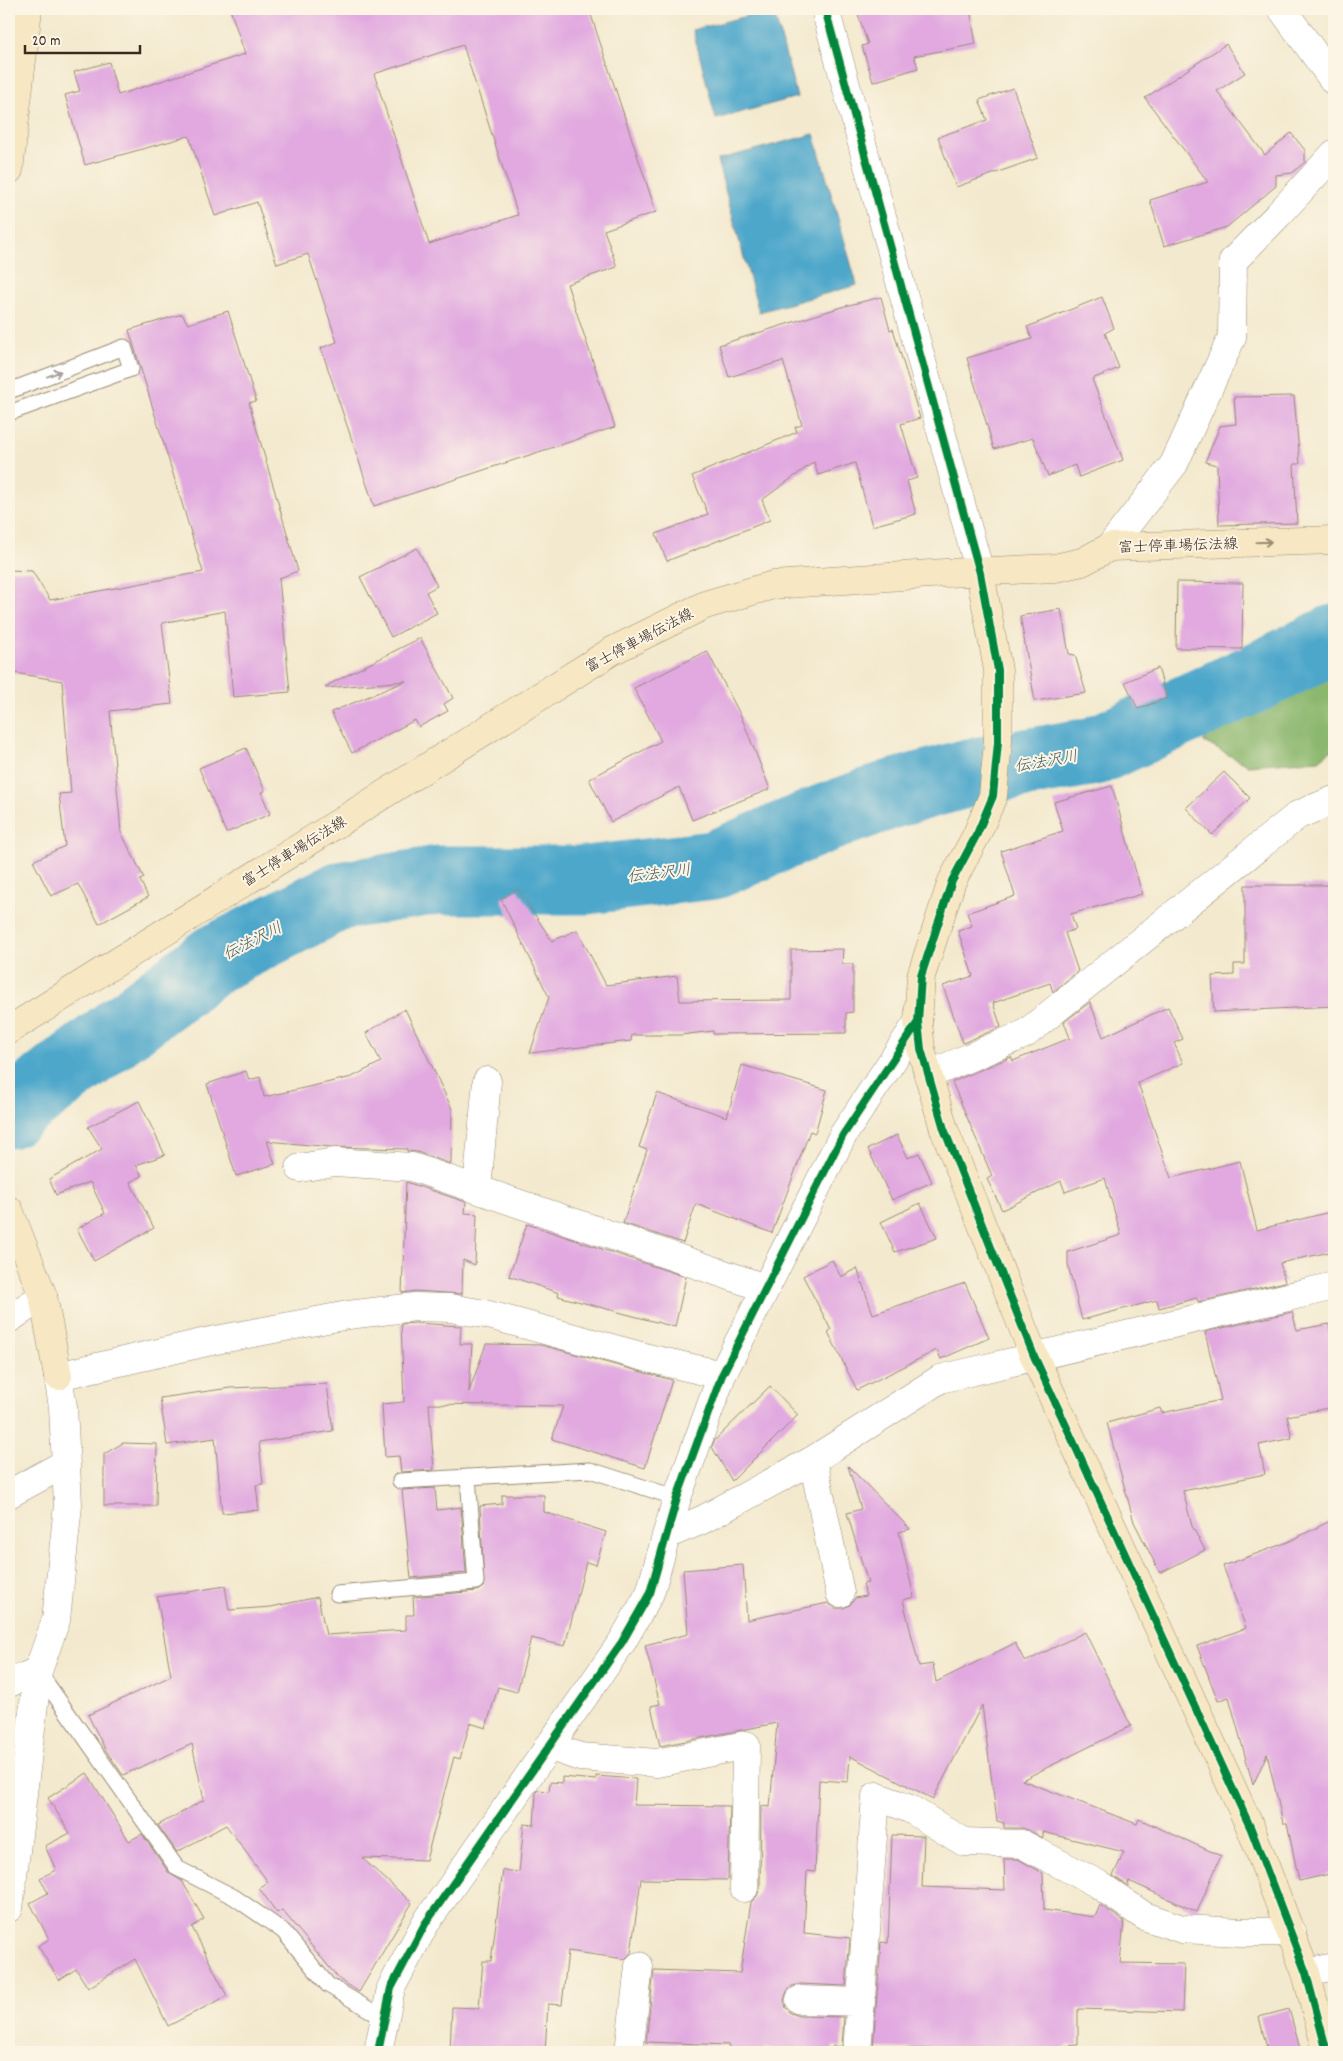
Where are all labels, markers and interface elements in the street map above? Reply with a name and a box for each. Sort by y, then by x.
scale bar [25,22,140,54]
text: 20 m [32,31,60,53]
one-way arrow [46,369,61,378]
street label: 富士停車場伝法線 [1118,534,1238,560]
one-way arrow [1255,538,1271,547]
street label: 富士停車場伝法線 [582,604,698,680]
water label: 伝法沢川 [1013,746,1080,779]
street label: 富士停車場伝法線 [238,812,352,894]
water label: 伝法沢川 [626,859,692,890]
water label: 伝法沢川 [219,917,287,967]

